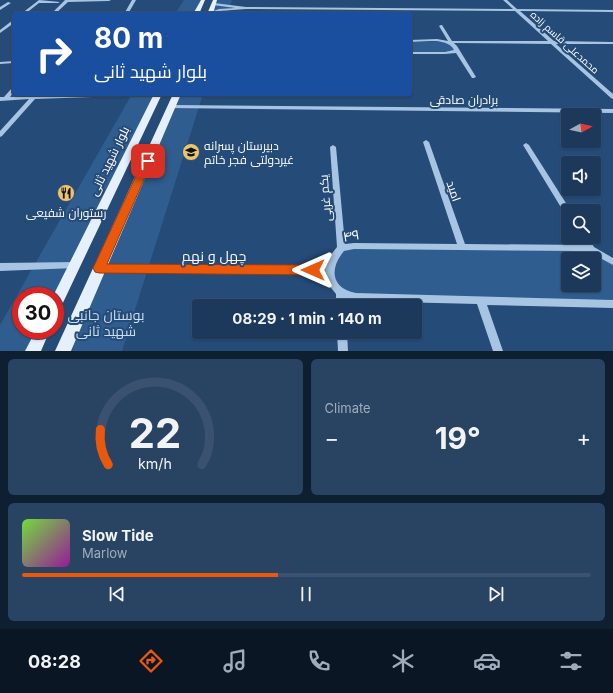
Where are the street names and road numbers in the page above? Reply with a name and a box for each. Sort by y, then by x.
street label: محمدعلی قاسم زاده [527,8,602,77]
street label: برادران صادقی [430,92,498,107]
street label: بلوار شهید ثانی [86,124,132,198]
street label: یکم غربی [315,173,336,222]
street label: امید [444,179,464,203]
street label: ۴۹ [341,225,361,245]
street label: چهل و نهم [182,247,246,266]

